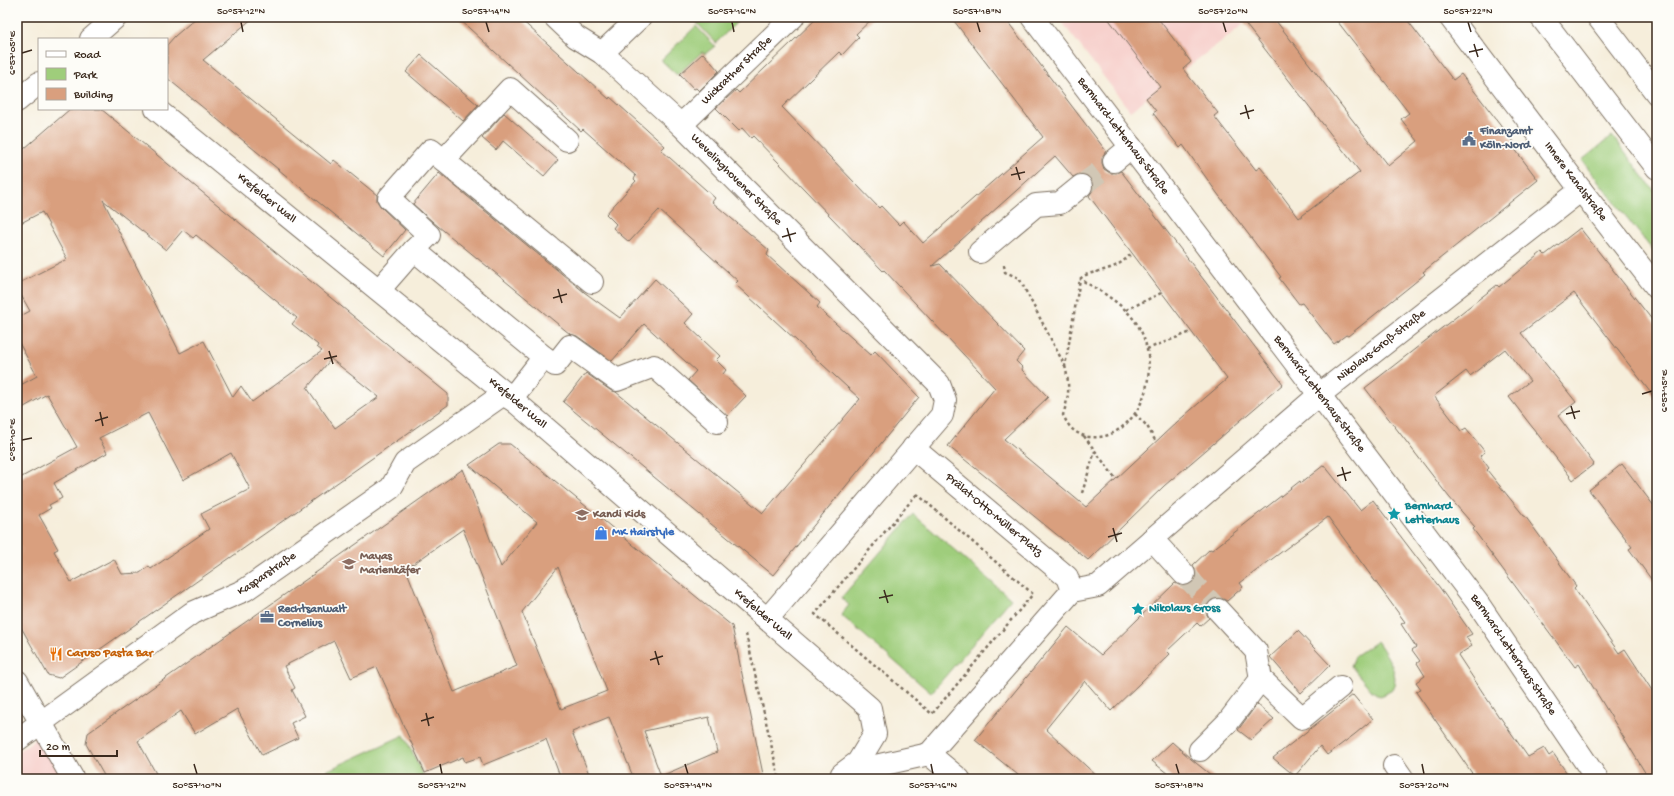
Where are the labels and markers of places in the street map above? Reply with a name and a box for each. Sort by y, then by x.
place label: Finanzamt Köln-Nord [1479,125,1533,153]
public building icon: Finanzamt Köln-Nord [1461,131,1477,147]
place label: Bernhard Letterhaus [1404,500,1460,528]
place icon: Bernhard Letterhaus [1386,506,1402,522]
school or university icon: Kandi Kids [574,507,590,523]
place label: Kandi Kids [592,508,646,522]
shop icon: MK Hairstyle [593,525,609,541]
place label: MK Hairstyle [612,526,675,540]
place label: Mayas Marienkäfer [360,550,422,578]
school or university icon: Mayas Marienkäfer [341,556,357,572]
place icon: Nikolaus Gross [1130,601,1146,617]
place label: Nikolaus Gross [1149,602,1221,616]
place label: Rechtsanwalt Cornelius [277,603,347,631]
office icon: Rechtsanwalt Cornelius [259,609,275,625]
restaurant icon: Caruso Pasta Bar [48,646,64,662]
place label: Caruso Pasta Bar [66,647,154,661]

